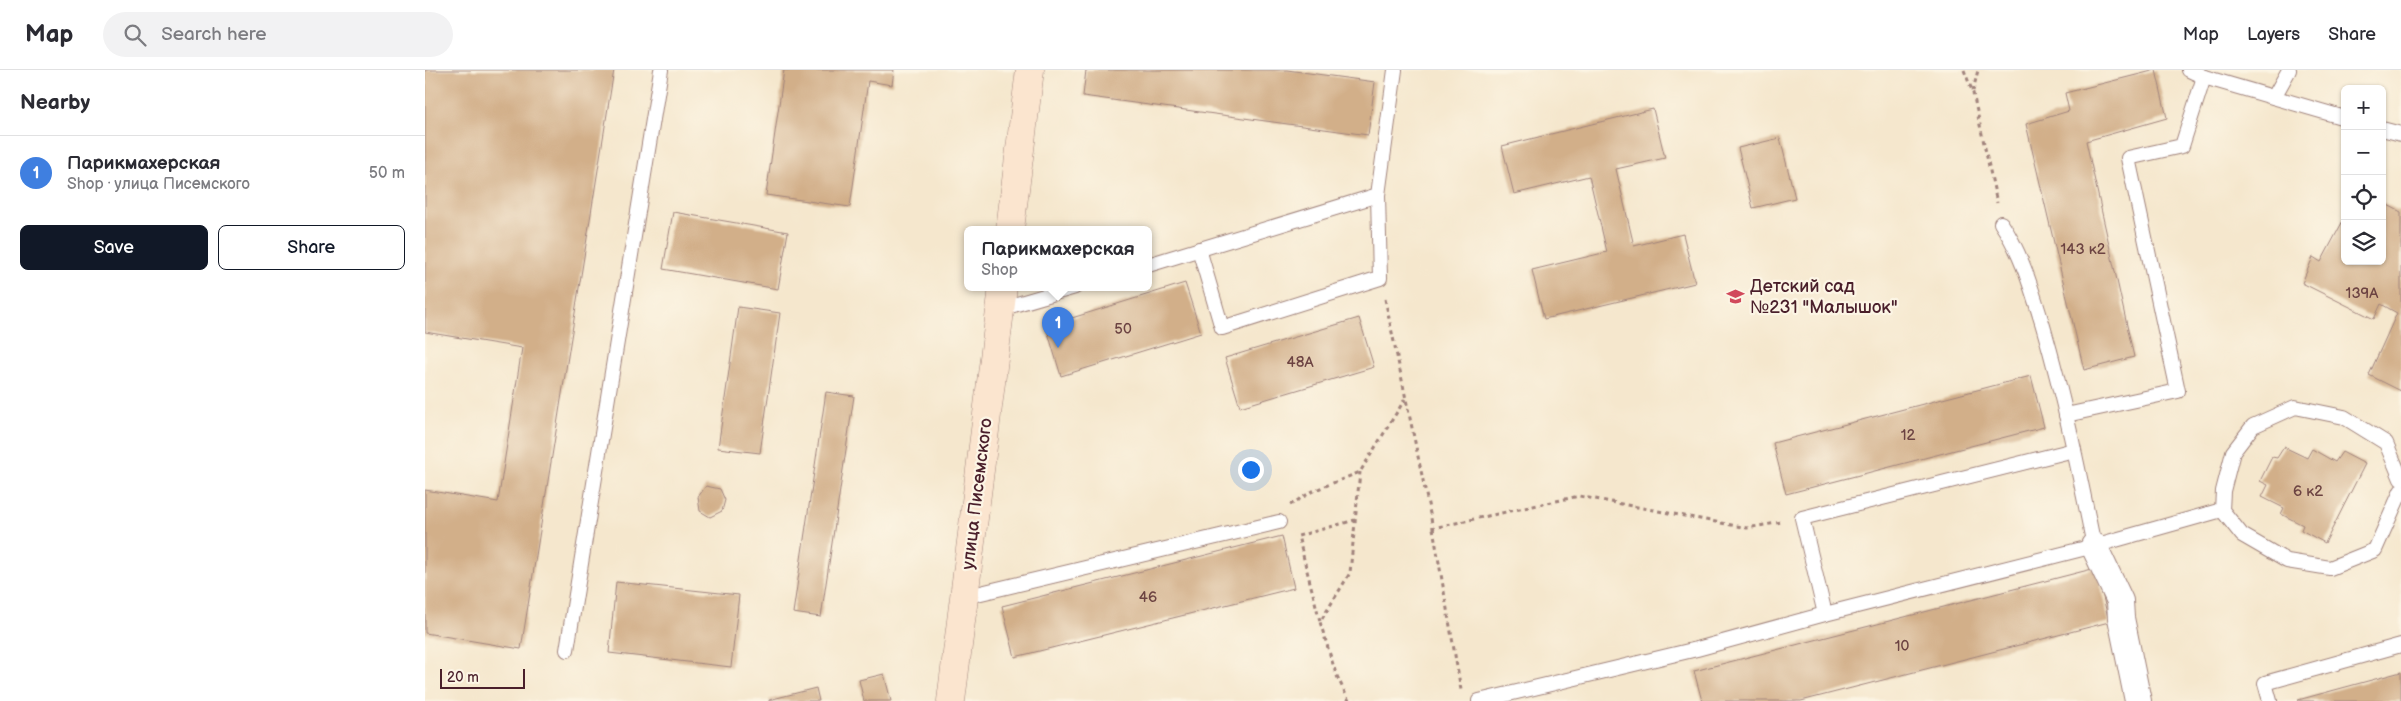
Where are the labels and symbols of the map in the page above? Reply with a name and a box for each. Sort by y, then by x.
house number: 143 к2 [2060,240,2106,259]
place label: Детский сад №231 "Малышок" [1750,276,1898,318]
house number: 139А [2346,284,2379,303]
school or university icon: Детский сад №231 "Малышок" [1726,286,1746,306]
pin: 1 [1042,307,1074,348]
house number: 50 [1114,320,1132,339]
house number: 48А [1287,353,1314,372]
street label: улица Писемского [957,417,997,571]
house number: 12 [1901,426,1915,445]
your location [1238,457,1264,483]
house number: 6 к2 [2293,482,2323,501]
house number: 46 [1139,588,1157,607]
house number: 10 [1895,637,1909,656]
scale bar [440,666,525,689]

